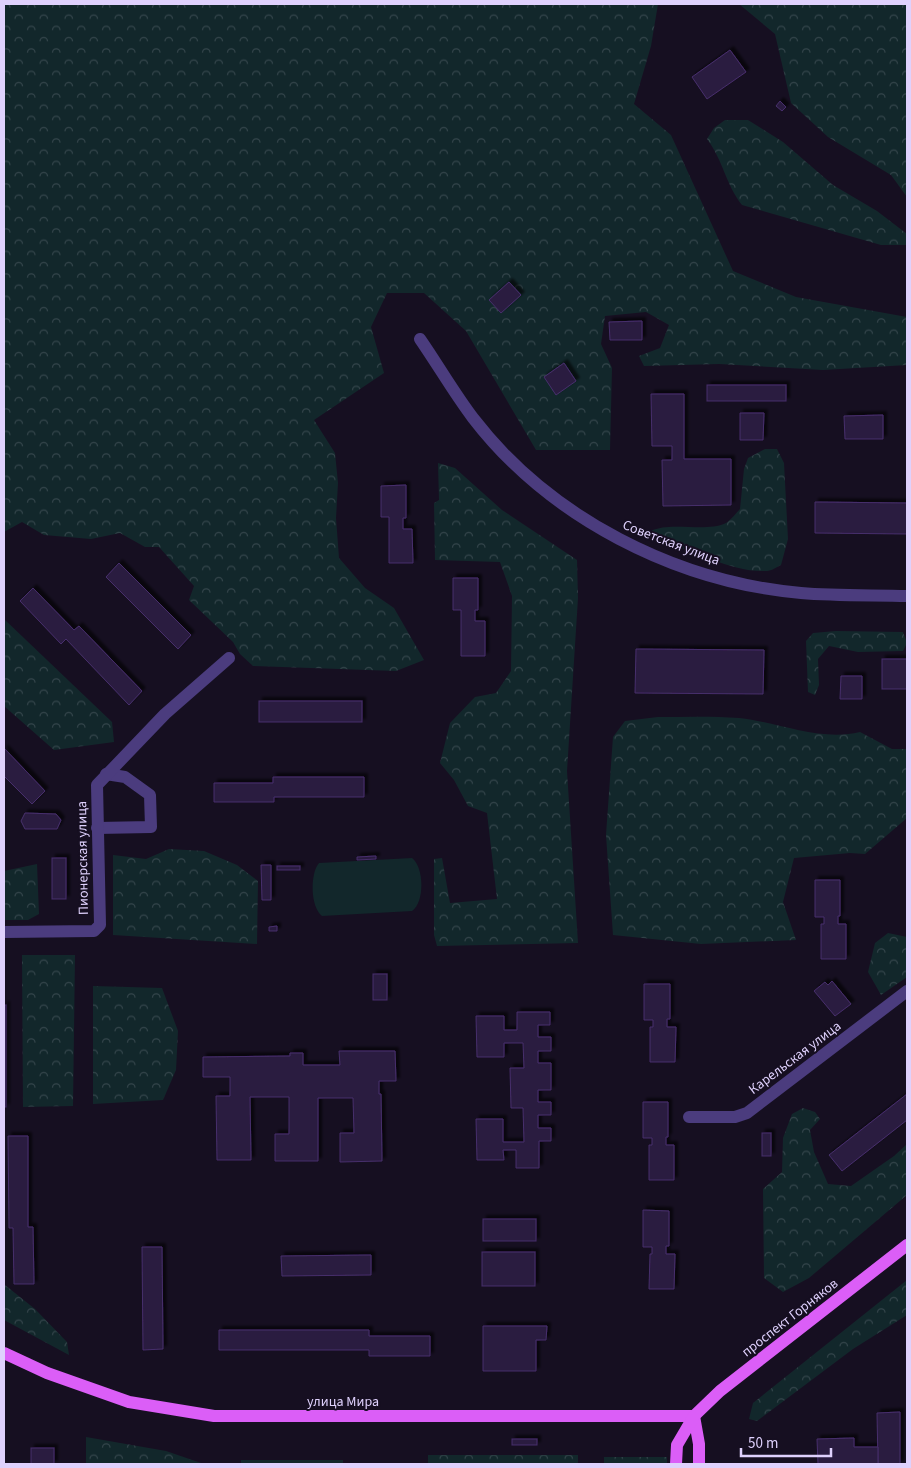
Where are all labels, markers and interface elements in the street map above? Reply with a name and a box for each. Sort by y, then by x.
street label: Советская улица [619,515,723,571]
street label: Пионерская улица [72,801,94,915]
street label: Карельская улица [745,1017,845,1099]
street label: проспект Горняков [738,1274,842,1362]
street label: улица Мира [307,1392,379,1412]
scale bar [741,1426,831,1458]
text: 50 m [748,1433,778,1454]

